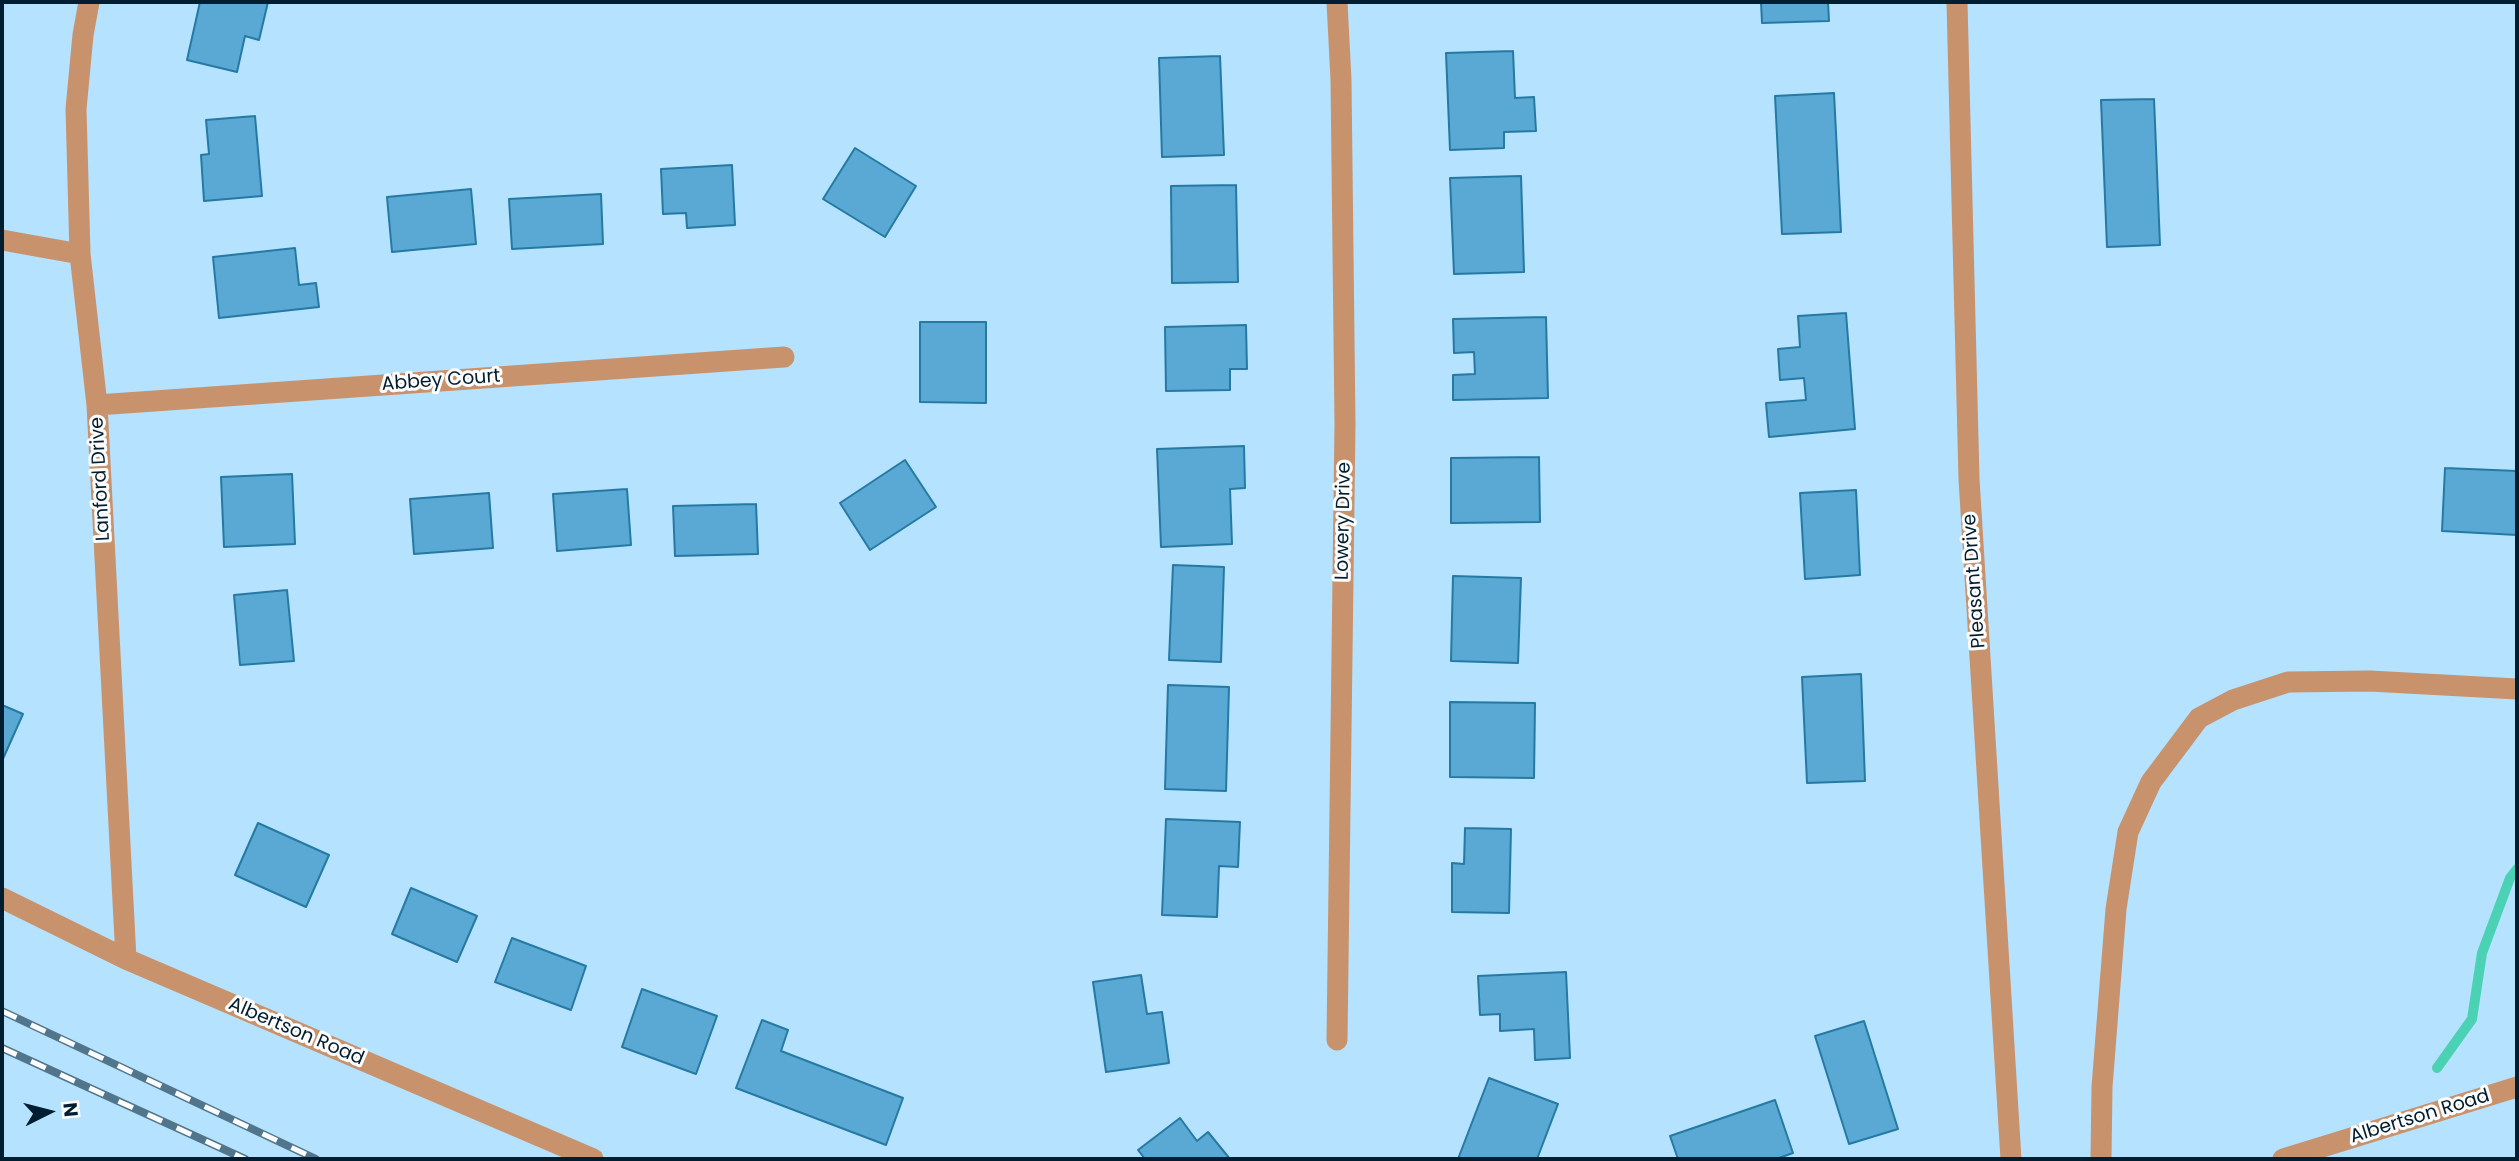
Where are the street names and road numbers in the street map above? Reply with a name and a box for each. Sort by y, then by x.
street label: Abbey Court [381,365,501,397]
street label: Lanford Drive [86,416,116,542]
street label: Lowery Drive [1332,462,1356,580]
street label: Pleasant Drive [1959,513,1991,649]
street label: Albertson Road [225,993,367,1071]
street label: Albertson Road [2347,1085,2493,1149]

